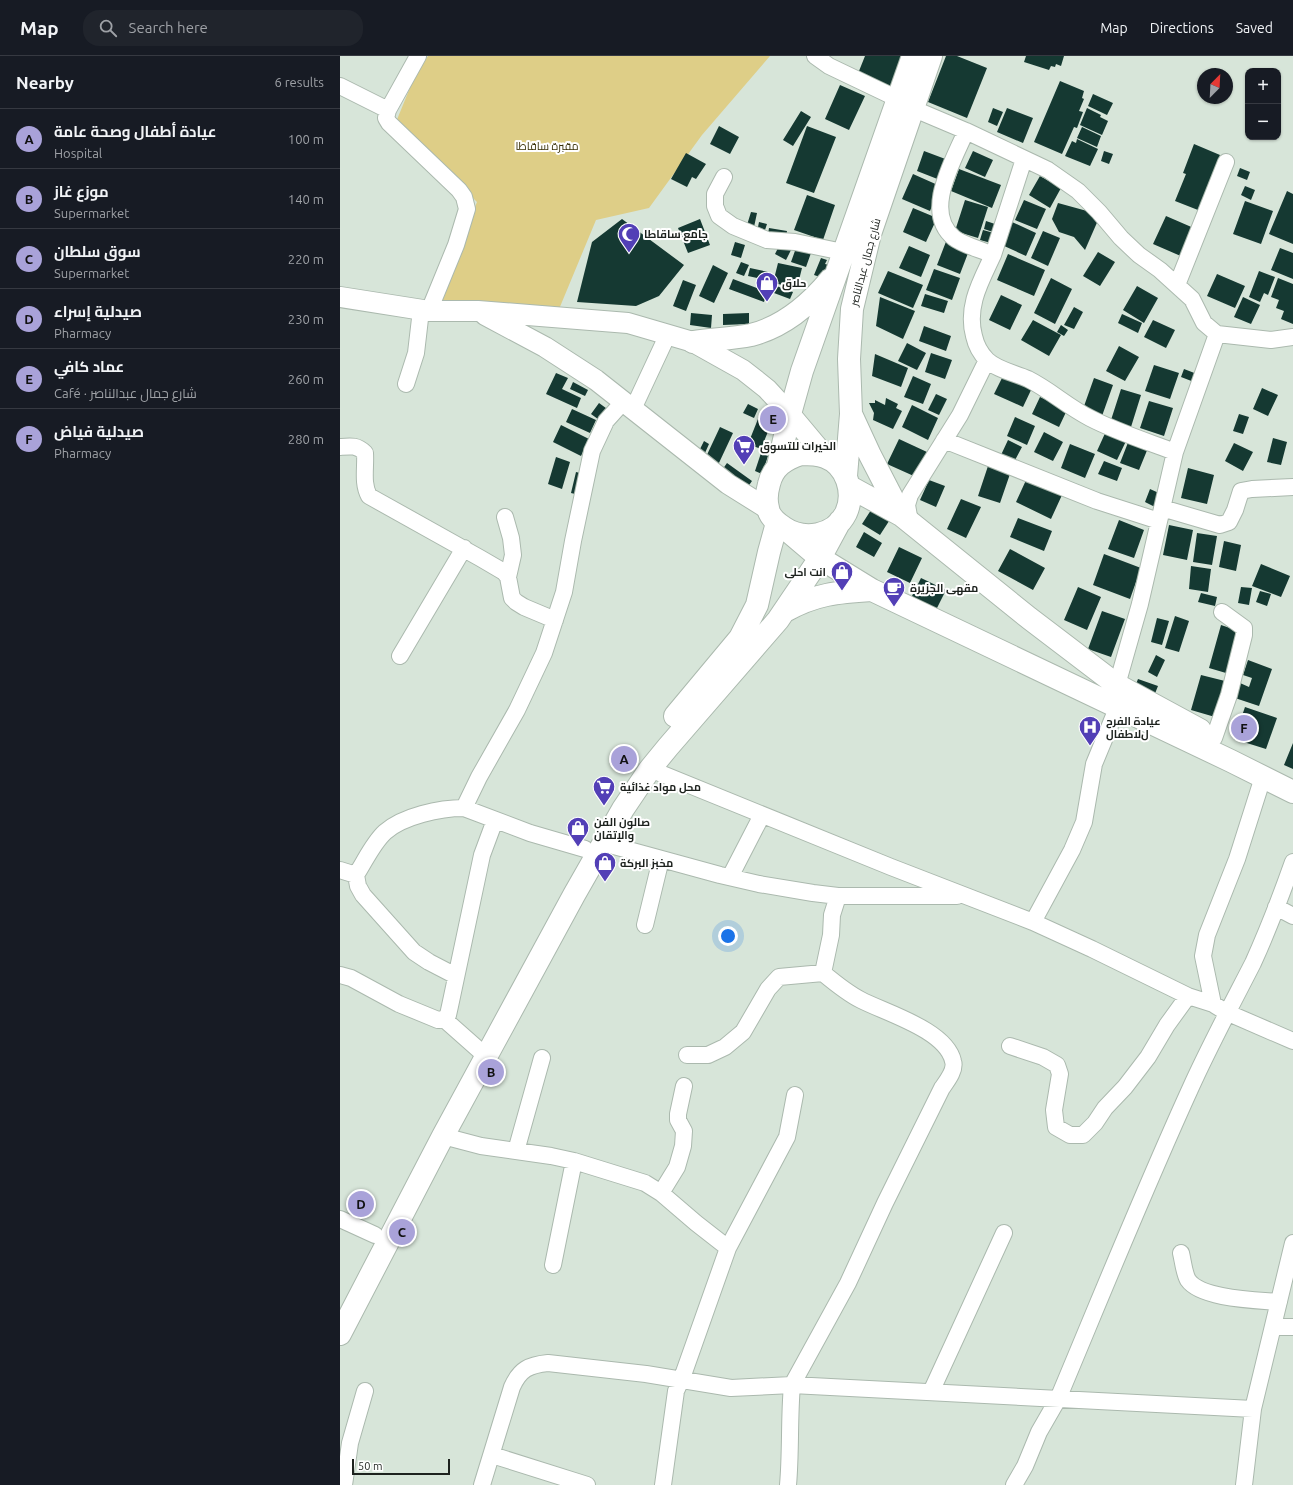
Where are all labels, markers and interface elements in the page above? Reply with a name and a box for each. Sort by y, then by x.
search box [83,10,363,46]
text: Map [20,17,59,39]
icon: search [97,17,119,39]
text: Search here [129,19,208,36]
text: Map [1100,20,1128,36]
text: Directions [1150,20,1214,36]
text: Saved [1236,20,1273,36]
north arrow [1197,68,1233,104]
map controls [1245,68,1281,140]
button: + [1245,68,1281,104]
text: Nearby [16,73,74,92]
text: 6 results [274,75,324,89]
button: − [1245,104,1281,140]
text: عيادة أطفال وصحة عامة [54,123,217,140]
text: A [24,132,34,146]
text: 100 m [288,132,324,146]
park label: مقبرة ساقاطا [515,140,579,153]
text: Hospital [54,146,102,160]
text: موزع غاز [54,183,109,200]
text: B [25,192,33,206]
text: 140 m [288,192,324,206]
text: Supermarket [54,206,129,220]
street label: شارع جمال عبدالناصر [847,217,884,309]
mosque icon: جامع ساقاطا [616,221,642,254]
place label: جامع ساقاطا [644,228,708,242]
text: سوق سلطان [54,243,141,260]
text: C [25,252,33,266]
text: 220 m [288,252,324,266]
text: Supermarket [54,266,129,280]
shop icon: حلاق [754,270,780,303]
place label: حلاق [782,277,806,291]
text: صيدلية إسراء [54,303,142,320]
text: D [24,312,34,326]
text: 230 m [288,312,324,326]
text: Pharmacy [54,326,111,340]
text: عماد كافي [54,358,124,375]
text: E [25,372,33,386]
text: 260 m [288,372,324,386]
text: Café · شارع جمال عبدالناصر [54,386,197,400]
pin: E [760,404,786,434]
text: صيدلية فياض [54,423,144,440]
text: F [25,432,33,446]
text: 280 m [288,432,324,446]
supermarket icon: الخيرات للتسوق [731,433,757,466]
place label: الخيرات للتسوق [760,440,836,454]
text: Pharmacy [54,446,111,460]
shop icon: انت احلى [829,559,855,592]
place label: انت احلى [784,566,826,579]
cafe icon: مقهى الجزيرة [881,575,907,608]
place label: مقهى الجزيرة [910,582,978,596]
pin: F [1231,713,1257,743]
hospital icon: عيادة الفرح لﻻطفال [1077,714,1103,747]
place label: عيادة الفرح لﻻطفال [1106,715,1161,741]
pin: A [611,744,637,774]
supermarket icon: محل مواد غذائية [591,774,617,807]
place label: محل مواد غذائية [620,781,701,795]
shop icon: صالون الفن والإتقان [565,815,591,848]
place label: صالون الفن والإتقان [594,816,650,843]
shop icon: مخبز البركة [592,850,618,883]
place label: مخبز البركة [620,857,673,870]
your location [718,926,738,946]
pin: B [478,1057,504,1087]
pin: D [348,1189,374,1219]
pin: C [389,1217,415,1247]
scale bar [352,1457,450,1476]
text: 50 m [358,1460,382,1472]

